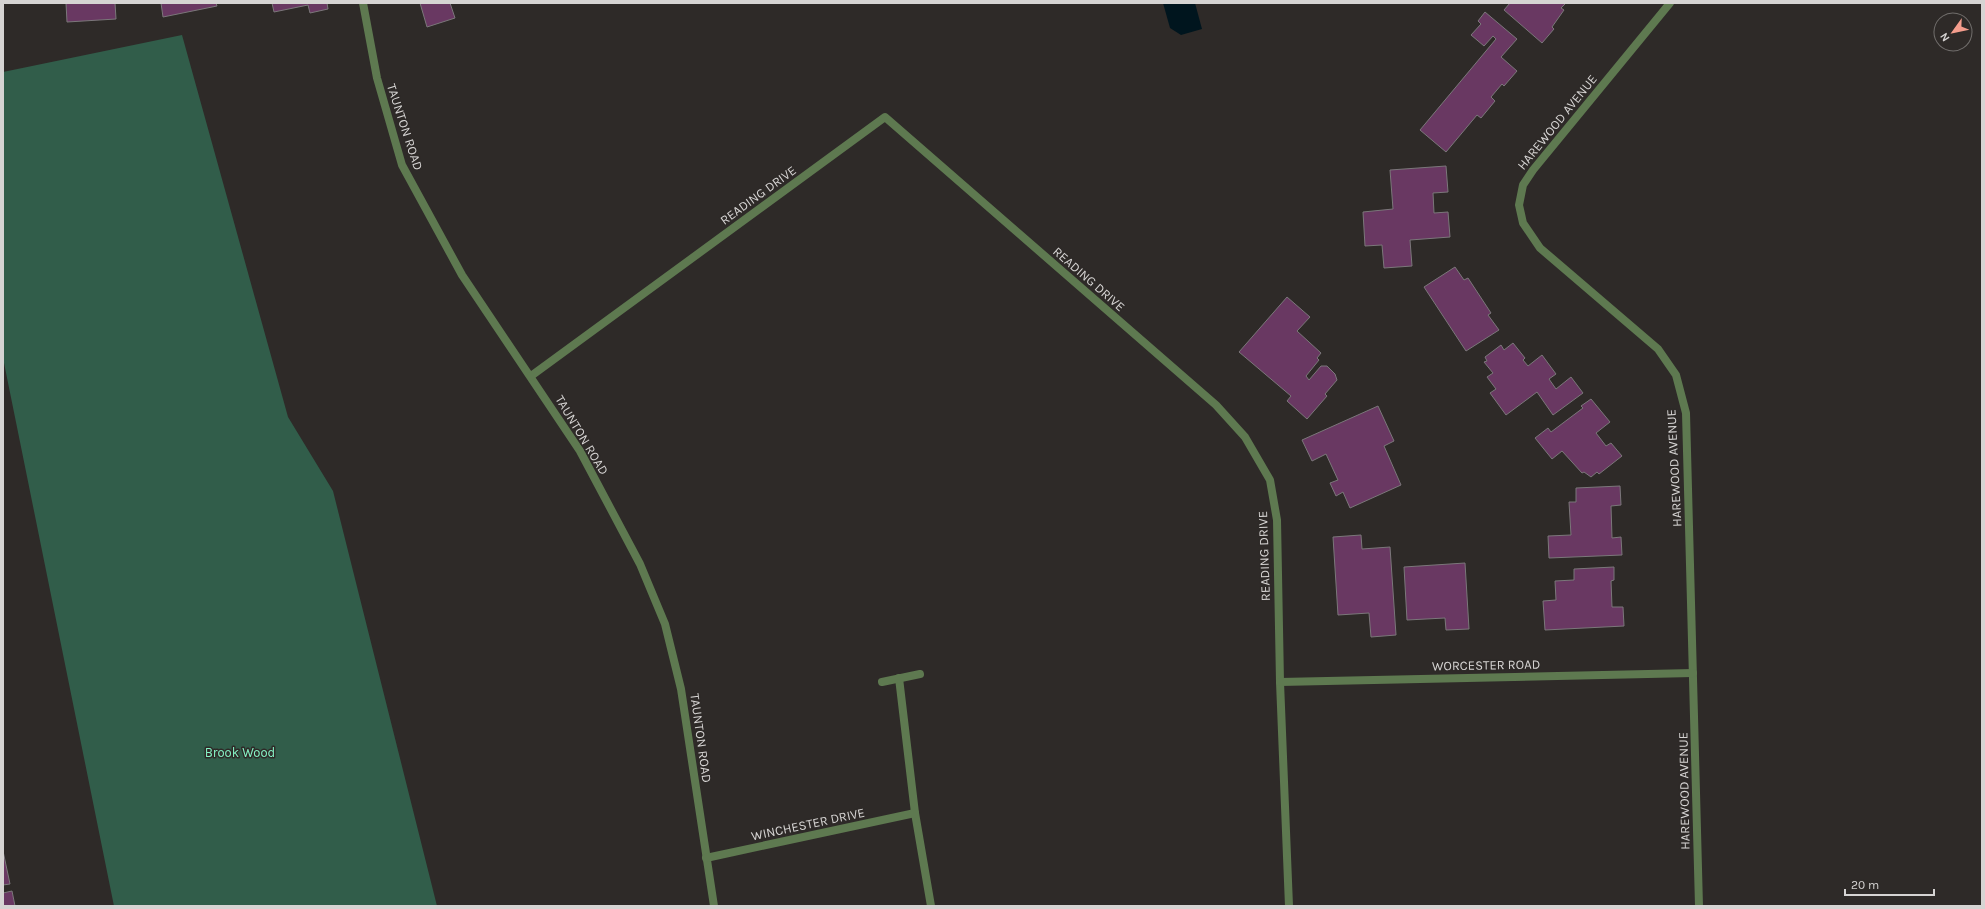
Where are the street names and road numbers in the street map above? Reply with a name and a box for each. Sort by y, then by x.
street label: HAREWOOD AVENUE [1514,71,1600,173]
street label: TAUNTON ROAD [384,82,426,172]
street label: READING DRIVE [717,162,799,228]
street label: READING DRIVE [1050,244,1128,314]
street label: TAUNTON ROAD [552,393,612,477]
street label: HAREWOOD AVENUE [1663,409,1685,527]
street label: READING DRIVE [1255,511,1273,601]
street label: WORCESTER ROAD [1432,657,1540,673]
street label: TAUNTON ROAD [687,692,715,784]
street label: HAREWOOD AVENUE [1675,732,1693,850]
street label: WINCHESTER DRIVE [750,805,866,843]

